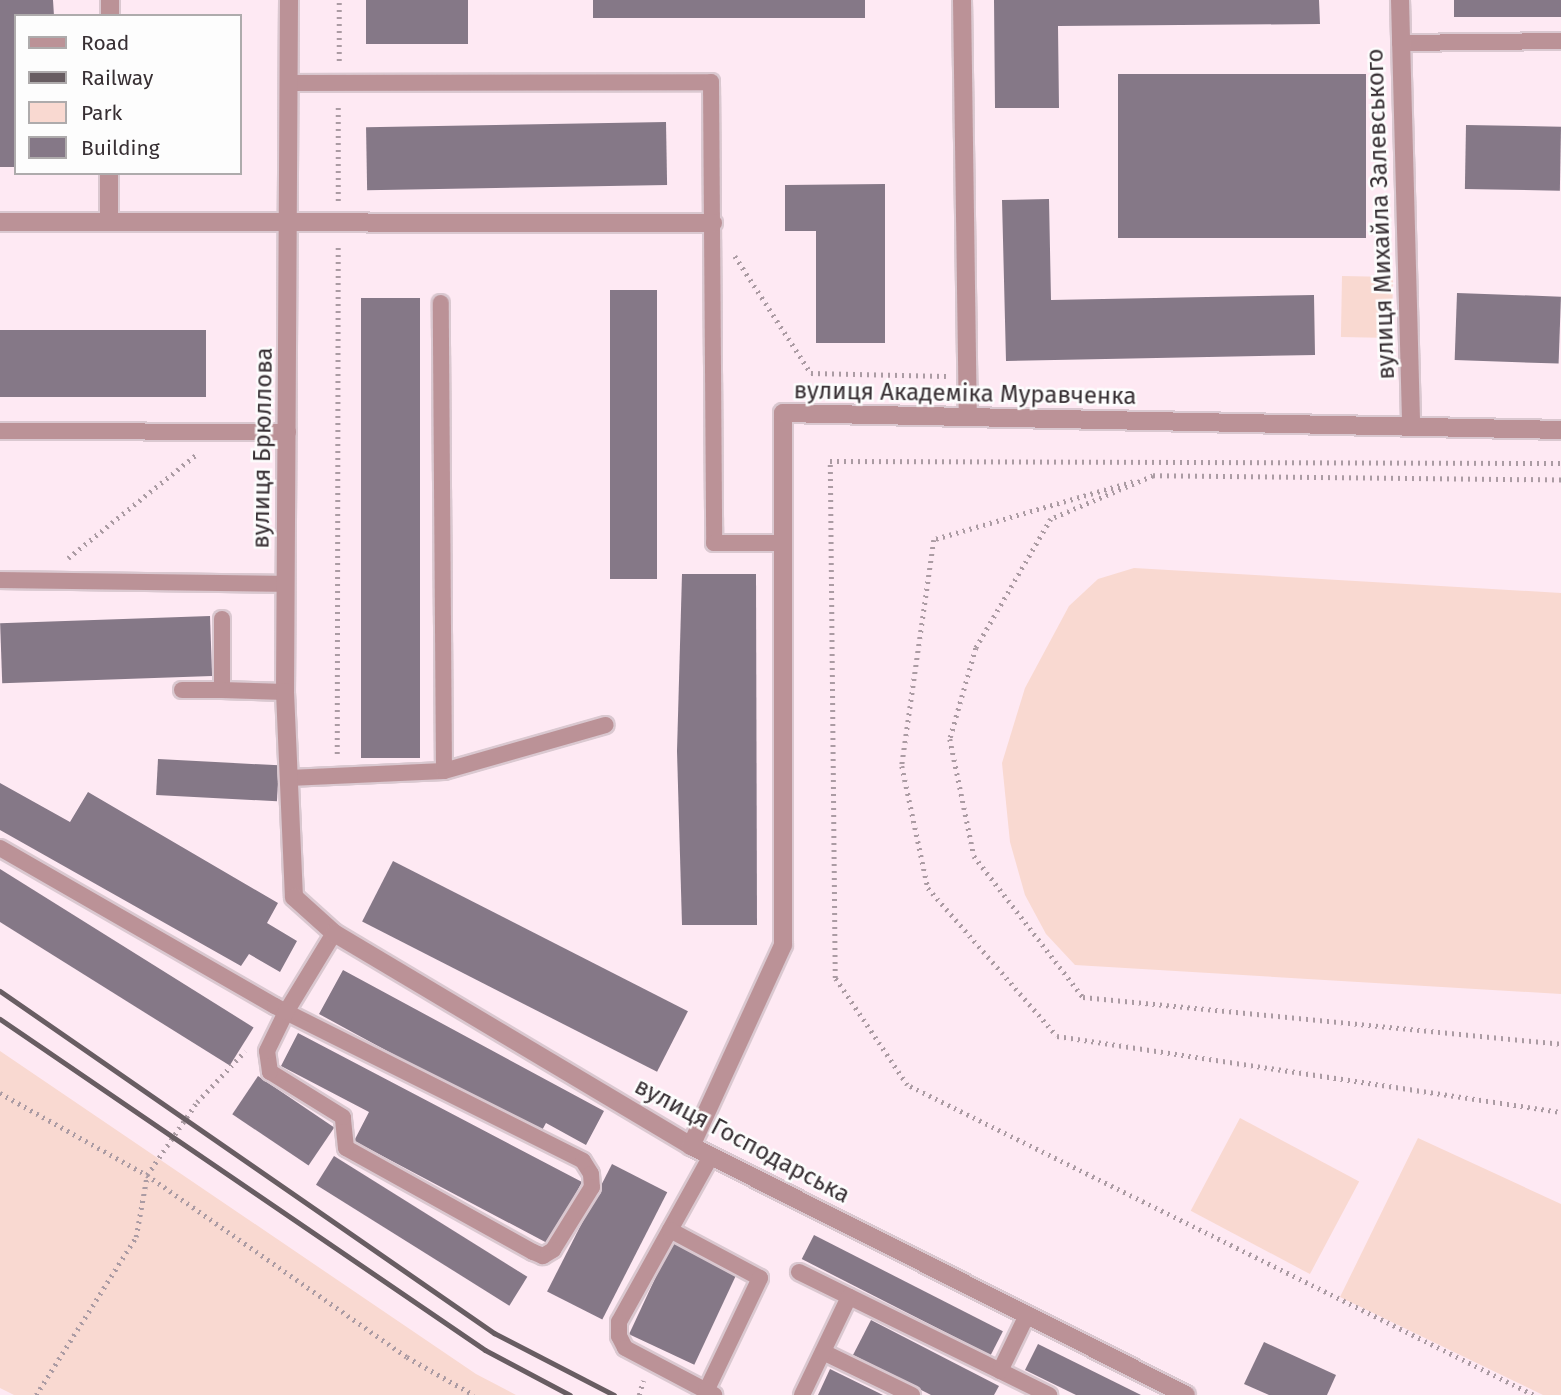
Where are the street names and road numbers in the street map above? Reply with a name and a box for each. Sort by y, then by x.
street label: вулиця Михайла Залевського [1361,48,1401,380]
street label: вулиця Брюллова [247,347,279,549]
street label: вулиця Академіка Муравченка [793,377,1137,411]
street label: вулиця Господарська [629,1072,855,1210]

